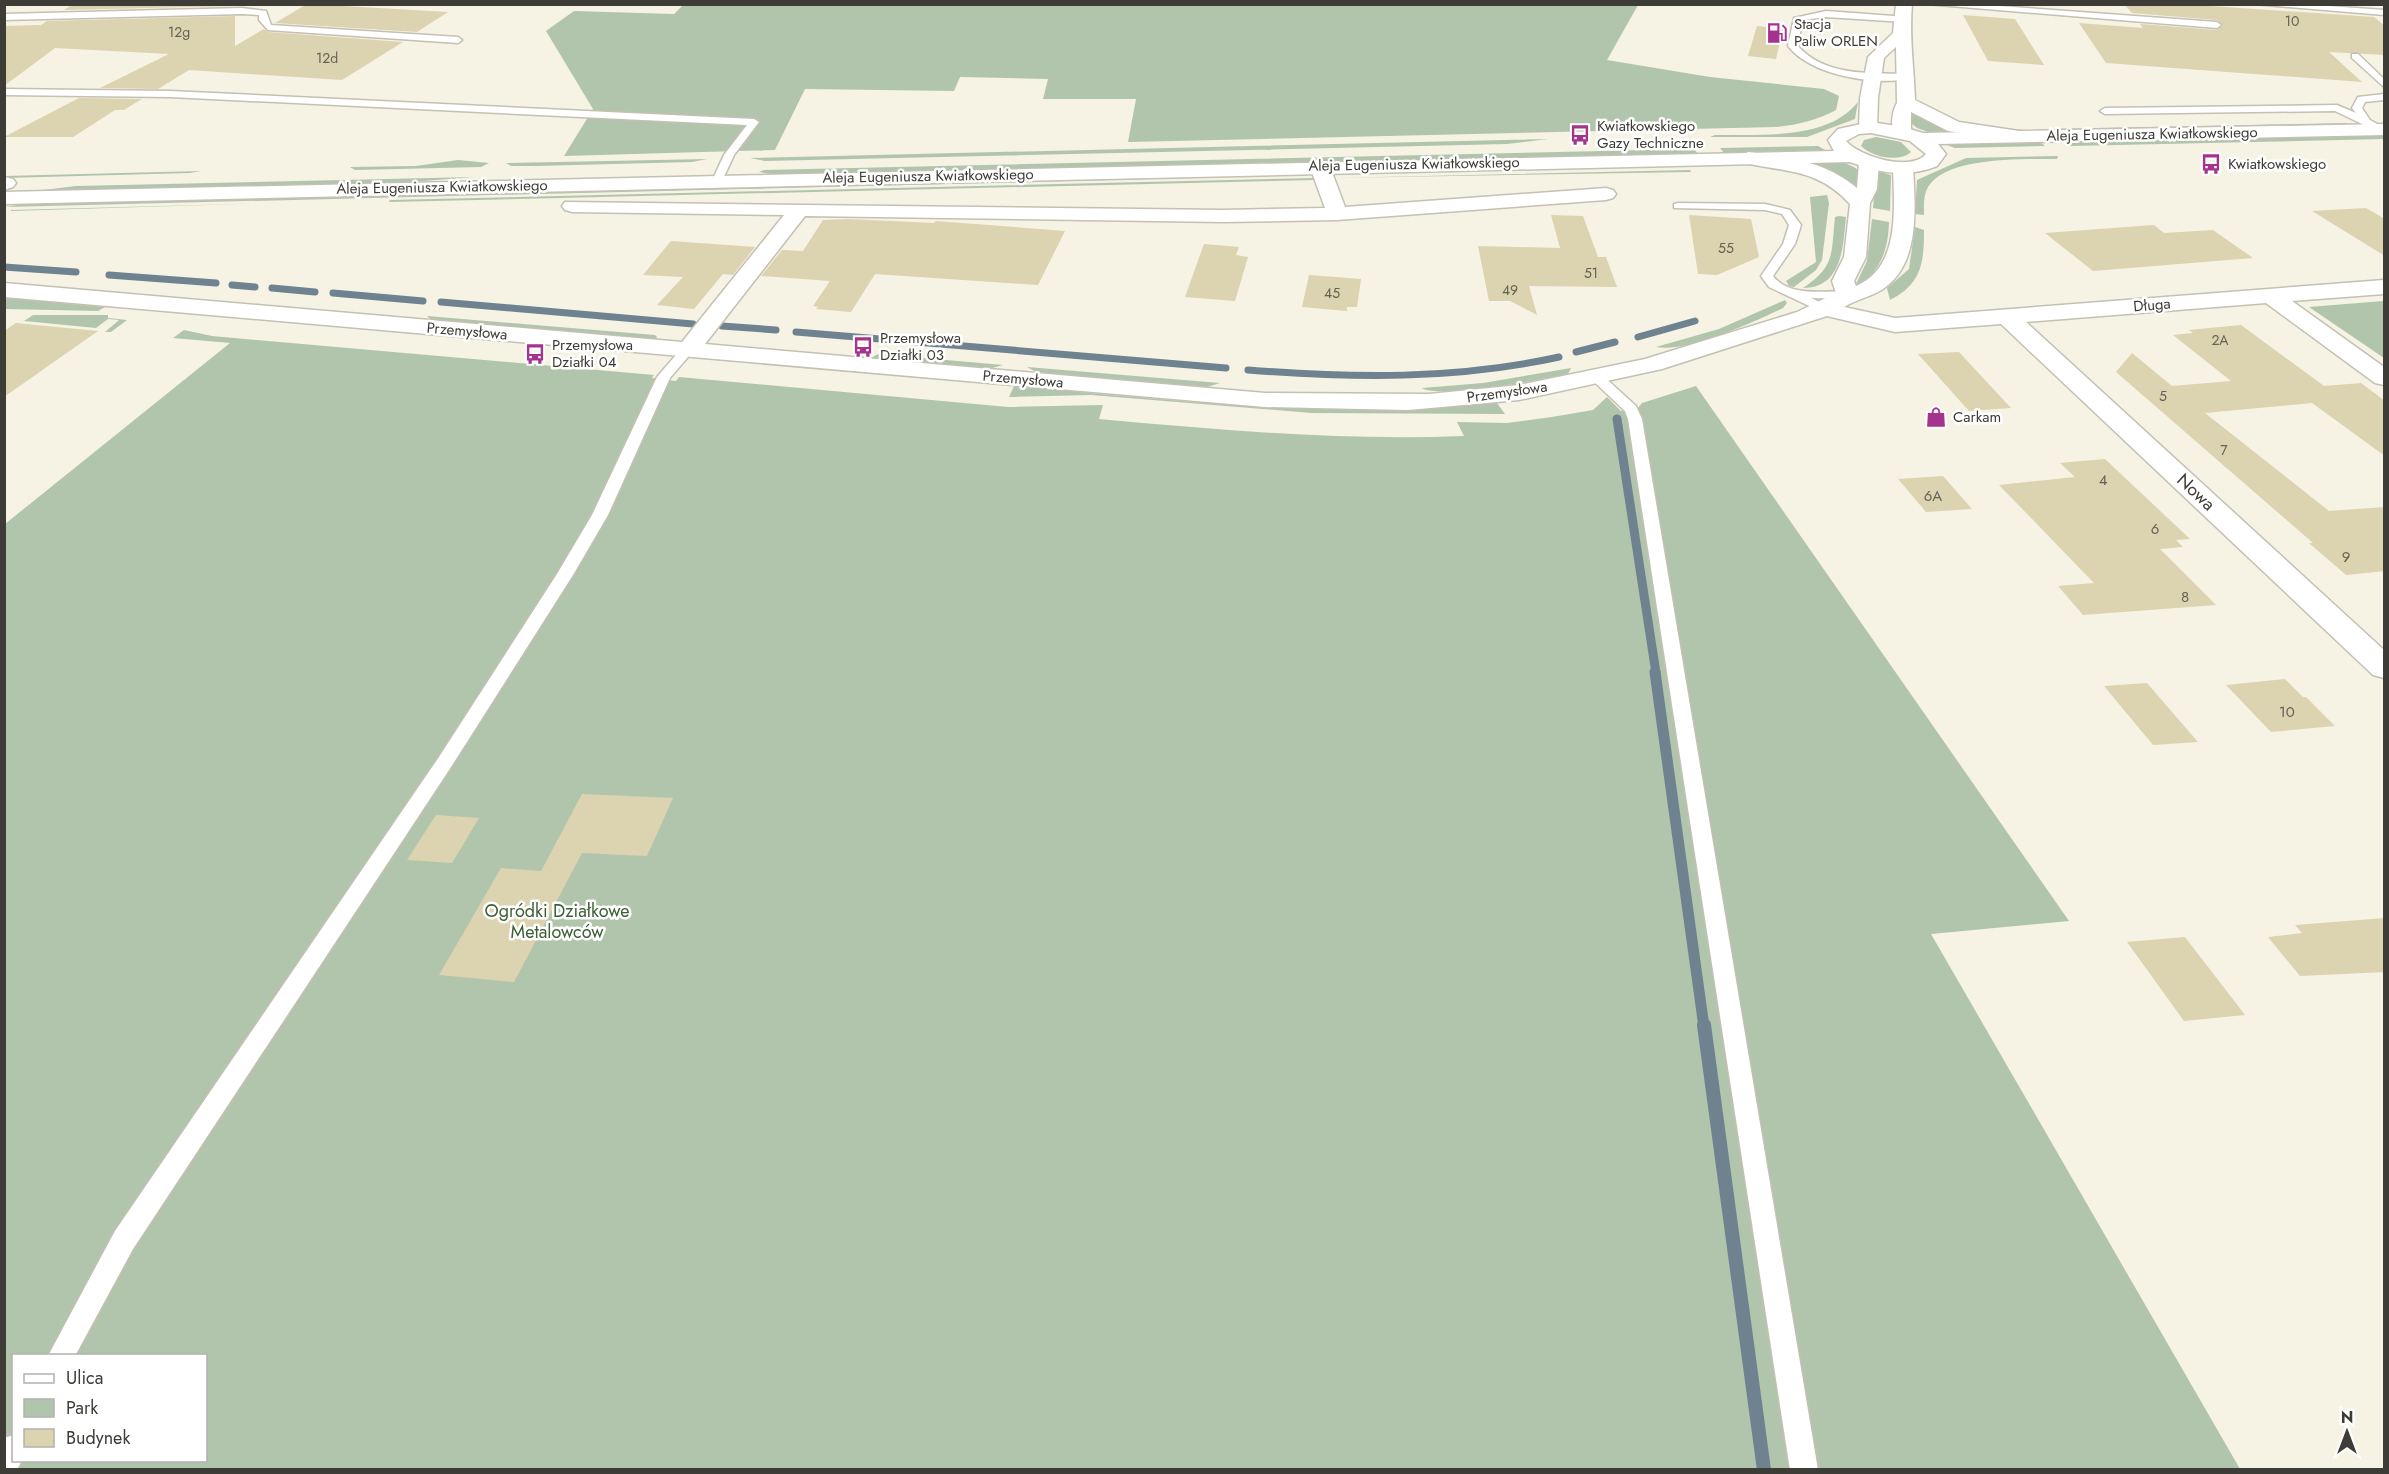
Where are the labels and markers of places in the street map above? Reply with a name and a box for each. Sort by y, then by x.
place label: Stacja Paliw ORLEN [1794,13,1878,52]
fuel station icon: Stacja Paliw ORLEN [1765,21,1789,45]
place label: Kwiatkowskiego Gazy Techniczne [1597,115,1704,154]
bus stop icon: Kwiatkowskiego Gazy Techniczne [1568,123,1592,147]
bus stop icon: Kwiatkowskiego [2199,152,2223,176]
place label: Kwiatkowskiego [2228,153,2326,175]
place label: Przemysłowa Działki 03 [880,327,961,366]
place label: Przemysłowa Działki 04 [552,334,633,373]
bus stop icon: Przemysłowa Działki 03 [851,335,875,359]
bus stop icon: Przemysłowa Działki 04 [523,342,547,366]
shop icon: Carkam [1924,405,1948,429]
place label: Carkam [1953,406,2001,428]

